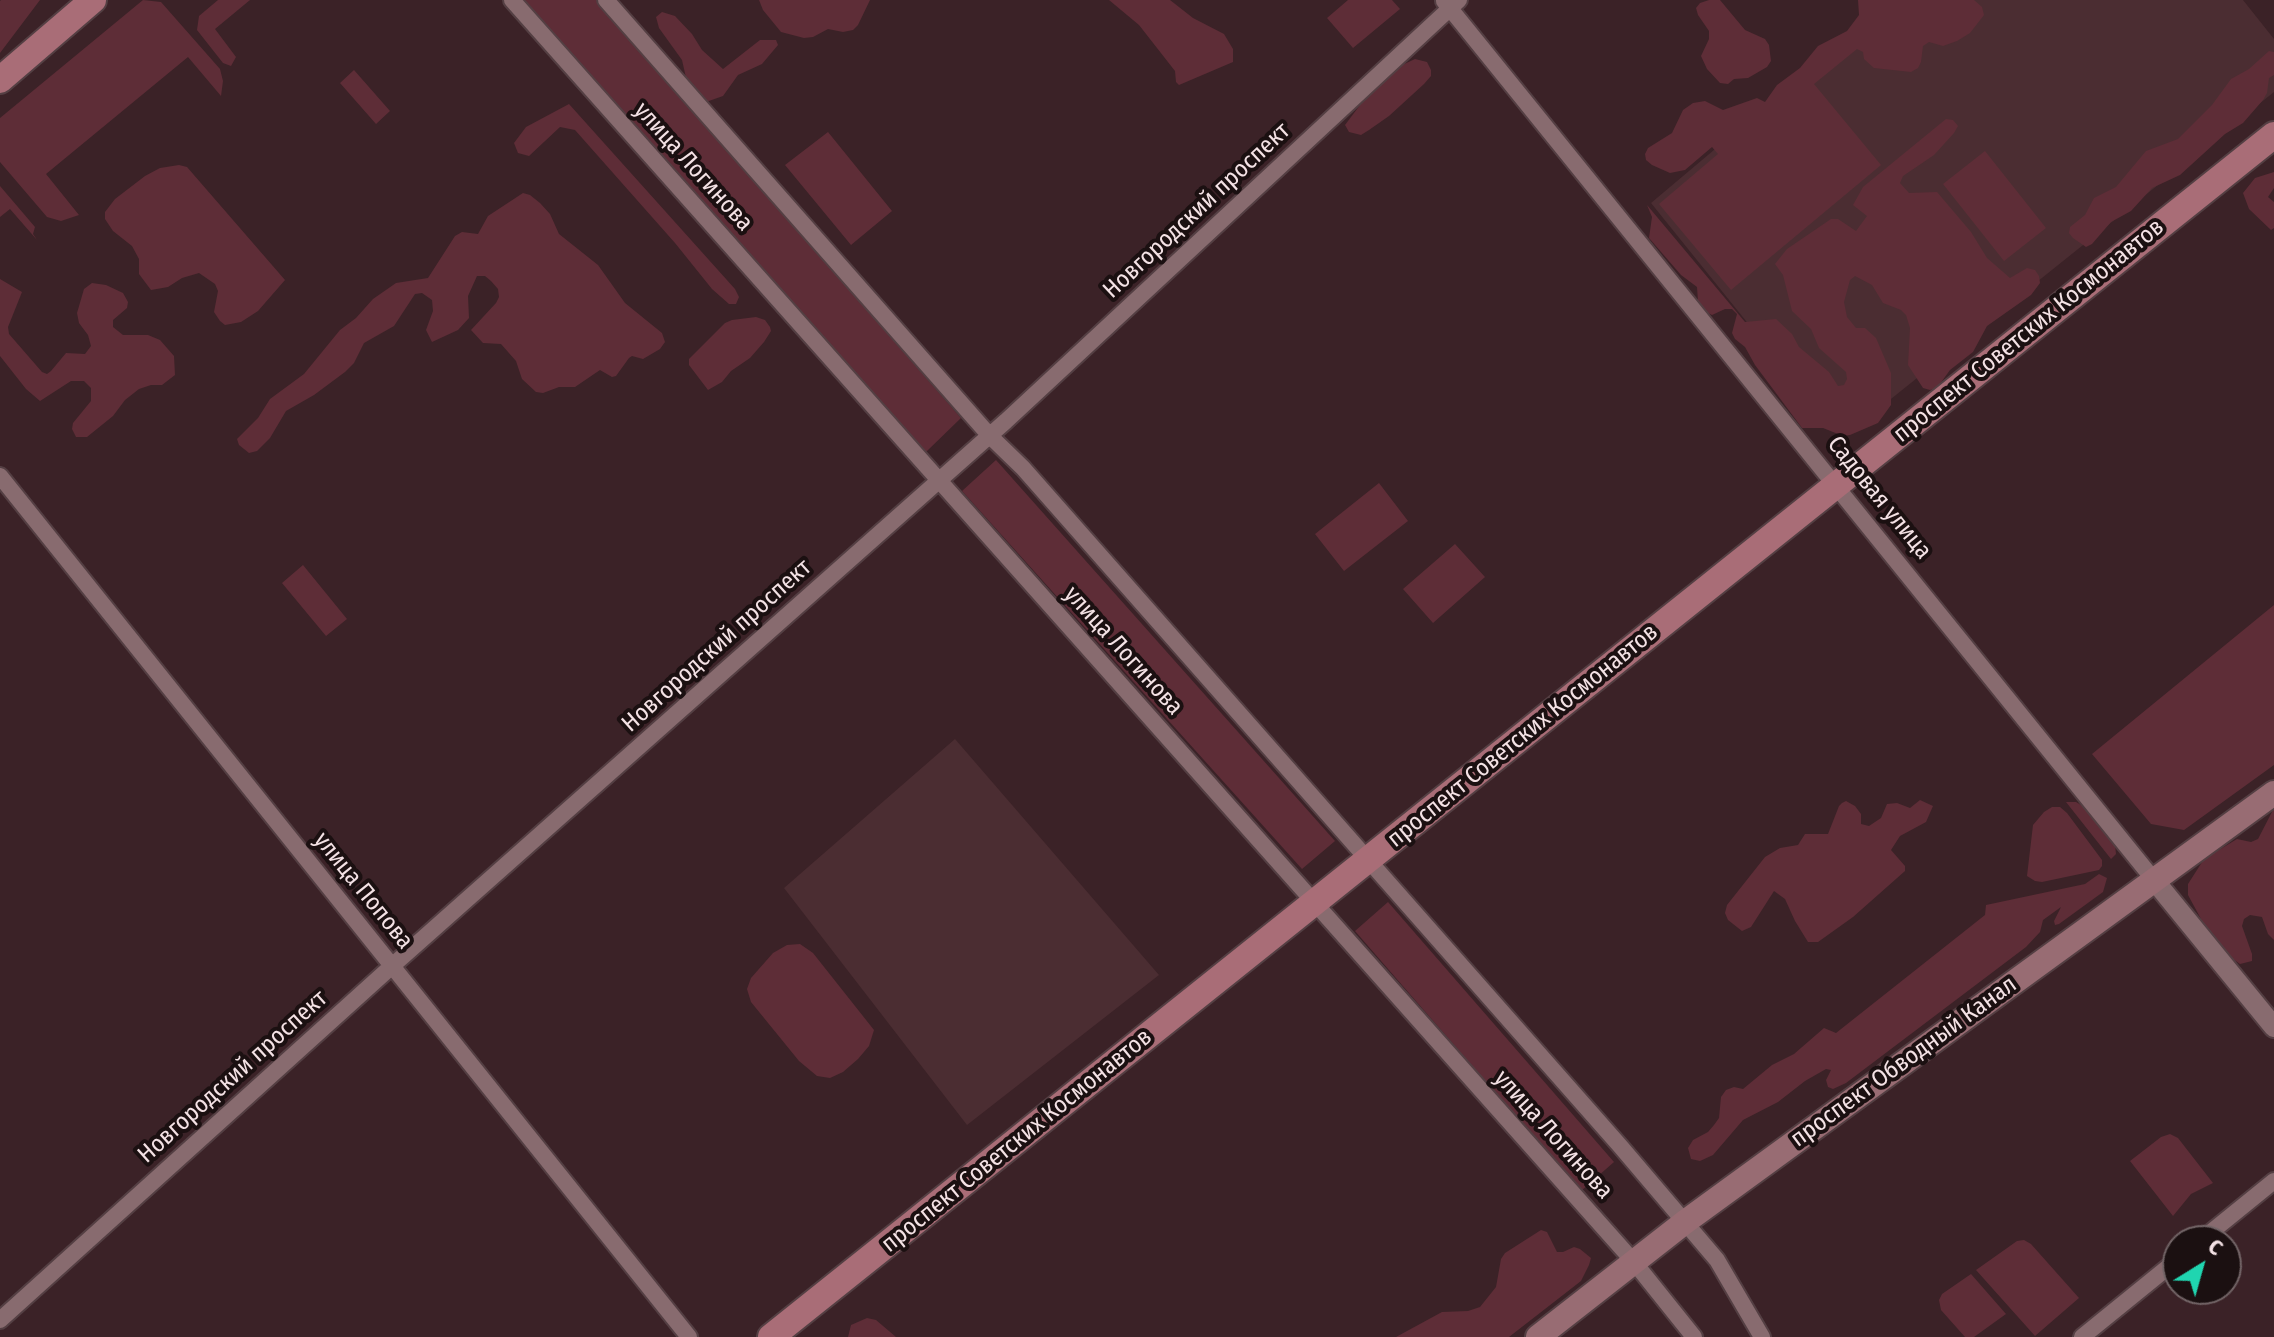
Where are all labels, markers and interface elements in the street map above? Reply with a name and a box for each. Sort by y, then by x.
street label: улица Логинова [628,97,758,237]
street label: Новгородский проспект [1098,117,1296,305]
street label: проспект Советских Космонавтов [1888,213,2170,449]
street label: Садовая улица [1821,431,1937,565]
street label: Новгородский проспект [616,553,818,739]
street label: улица Логинова [1058,581,1188,721]
street label: проспект Советских Космонавтов [1382,618,1664,854]
street label: улица Попова [307,827,419,955]
street label: проспект Обводный Канал [1785,970,2023,1154]
street label: Новгородский проспект [132,984,334,1170]
street label: проспект Советских Космонавтов [876,1023,1158,1259]
street label: улица Логинова [1488,1065,1618,1205]
north arrow [2162,1225,2242,1305]
text: С [2203,1233,2228,1261]

